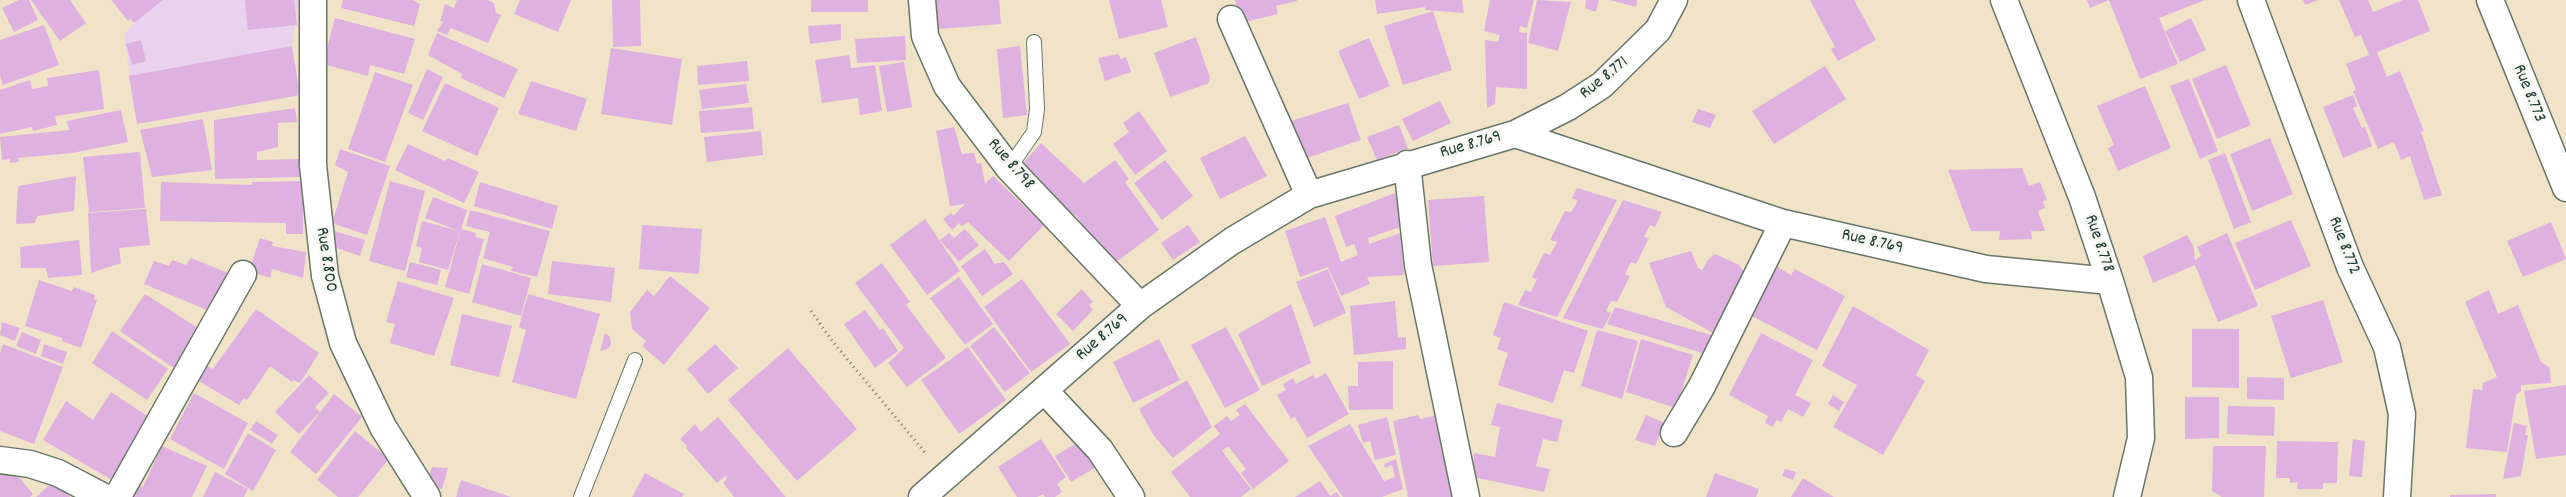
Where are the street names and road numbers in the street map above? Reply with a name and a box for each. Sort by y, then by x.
street label: Rue 8.771 [1576,53,1634,105]
street label: Rue 8.773 [2507,62,2549,126]
street label: Rue 8.769 [1438,127,1504,165]
street label: Rue 8.798 [982,135,1038,195]
street label: Rue 8.778 [2078,212,2118,276]
street label: Rue 8.772 [2322,214,2364,278]
street label: Rue 8.769 [1839,225,1905,261]
street label: Rue 8.800 [309,226,341,294]
street label: Rue 8.769 [1072,309,1134,367]

